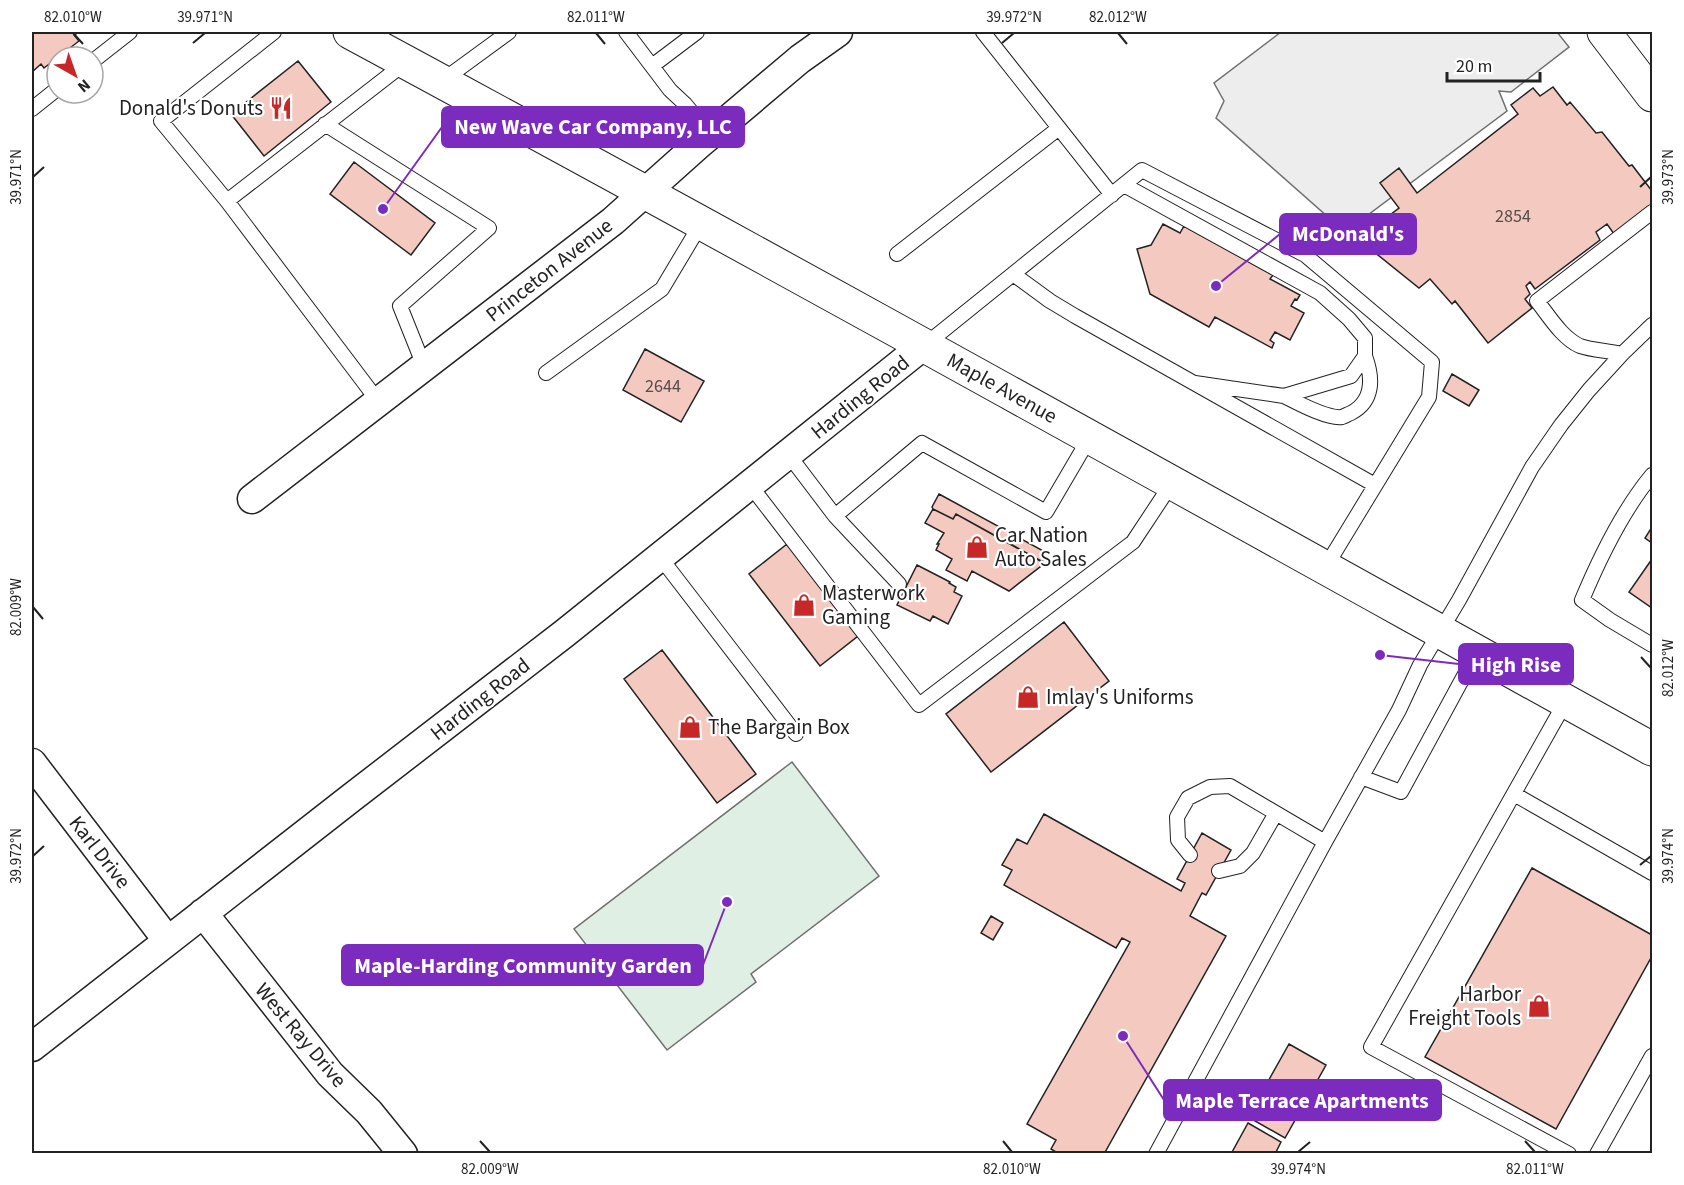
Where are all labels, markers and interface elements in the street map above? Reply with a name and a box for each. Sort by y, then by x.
text: 82.010°W [44,7,102,28]
text: 39.971°N [177,7,233,28]
text: 82.011°W [567,7,625,28]
text: 39.972°N [986,7,1042,28]
text: 82.012°W [1089,7,1147,28]
north arrow [45,45,105,105]
scale bar [1447,45,1540,83]
text: 20 m [1456,54,1492,79]
text: N [73,74,95,98]
place label: Donald's Donuts [119,93,263,123]
restaurant icon: Donald's Donuts [268,95,294,121]
callout: New Wave Car Company, LLC [442,107,744,147]
text: New Wave Car Company, LLC [454,111,732,143]
text: 39.971°N [6,149,27,205]
text: 39.973°N [1658,149,1679,205]
house number: 2854 [1495,204,1531,229]
street label: Princeton Avenue [479,211,619,329]
callout: McDonald's [1280,214,1416,254]
text: McDonald's [1292,218,1404,250]
street label: Maple Avenue [941,345,1063,431]
street label: Harding Road [804,348,916,446]
house number: 2644 [645,374,681,399]
place label: Car Nation Auto Sales [995,520,1088,574]
shop icon: Car Nation Auto Sales [964,534,990,560]
text: 82.009°W [6,578,27,636]
place label: Masterwork Gaming [822,578,926,632]
shop icon: Masterwork Gaming [791,592,817,618]
text: 82.012°W [1658,639,1679,697]
callout: High Rise [1459,644,1573,684]
text: High Rise [1471,649,1561,681]
street label: Harding Road [424,650,536,748]
place label: Imlay's Uniforms [1046,682,1194,712]
shop icon: Imlay's Uniforms [1015,684,1041,710]
place label: The Bargain Box [708,712,850,742]
shop icon: The Bargain Box [677,714,703,740]
street label: Karl Drive [62,809,138,895]
text: 39.972°N [6,828,27,884]
text: 39.974°N [1658,828,1679,884]
callout: Maple-Harding Community Garden [342,945,703,985]
text: Maple-Harding Community Garden [354,950,692,982]
street label: West Ray Drive [248,976,354,1094]
place label: Harbor Freight Tools [1408,979,1522,1033]
shop icon: Harbor Freight Tools [1526,993,1552,1019]
callout: Maple Terrace Apartments [1164,1080,1441,1120]
text: Maple Terrace Apartments [1175,1085,1429,1117]
text: 82.009°W [461,1159,519,1180]
text: 82.010°W [983,1159,1041,1180]
text: 39.974°N [1270,1159,1326,1180]
text: 82.011°W [1506,1159,1564,1180]

